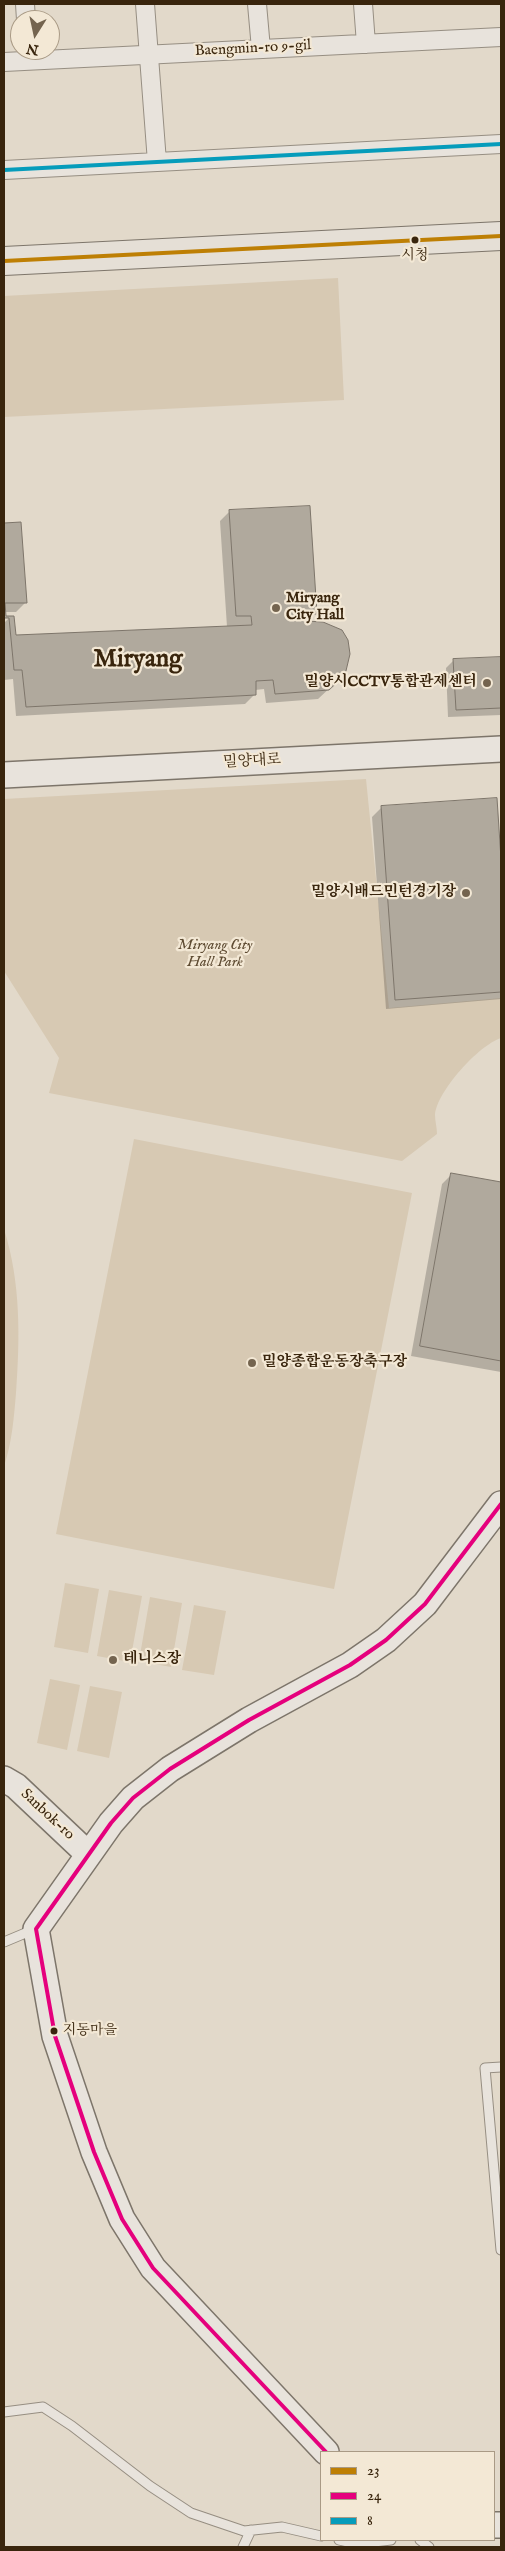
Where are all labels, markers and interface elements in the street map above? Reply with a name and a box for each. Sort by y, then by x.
north arrow [10,10,60,60]
street label: Baengmin-ro 9-gil [194,37,312,61]
text: N [25,39,40,59]
marker: 시청 [410,235,420,245]
place label: 시청 [401,248,429,264]
place label: Miryang City Hall [286,590,344,625]
marker: Miryang City Hall [270,602,282,614]
district label: Miryang [93,646,183,676]
place label: 밀양시CCTV통합관제센터 [304,674,477,692]
marker: 밀양시CCTV통합관제센터 [481,677,493,689]
street label: 밀양대로 [223,751,281,773]
place label: 밀양시배드민턴경기장 [311,884,456,902]
marker: 밀양시배드민턴경기장 [460,887,472,899]
park label: Miryang City Hall Park [178,937,252,972]
place label: 밀양종합운동장축구장 [262,1354,407,1372]
marker: 밀양종합운동장축구장 [246,1357,258,1369]
place label: 테니스장 [123,1651,181,1669]
marker: 테니스장 [107,1654,119,1666]
street label: Sanbok-ro [16,1786,78,1844]
place label: 지동마을 [63,2023,117,2039]
marker: 지동마을 [49,2026,59,2036]
legend [320,2451,495,2541]
text: 23 [367,2461,380,2480]
text: 24 [367,2486,381,2505]
text: 8 [367,2511,373,2530]

